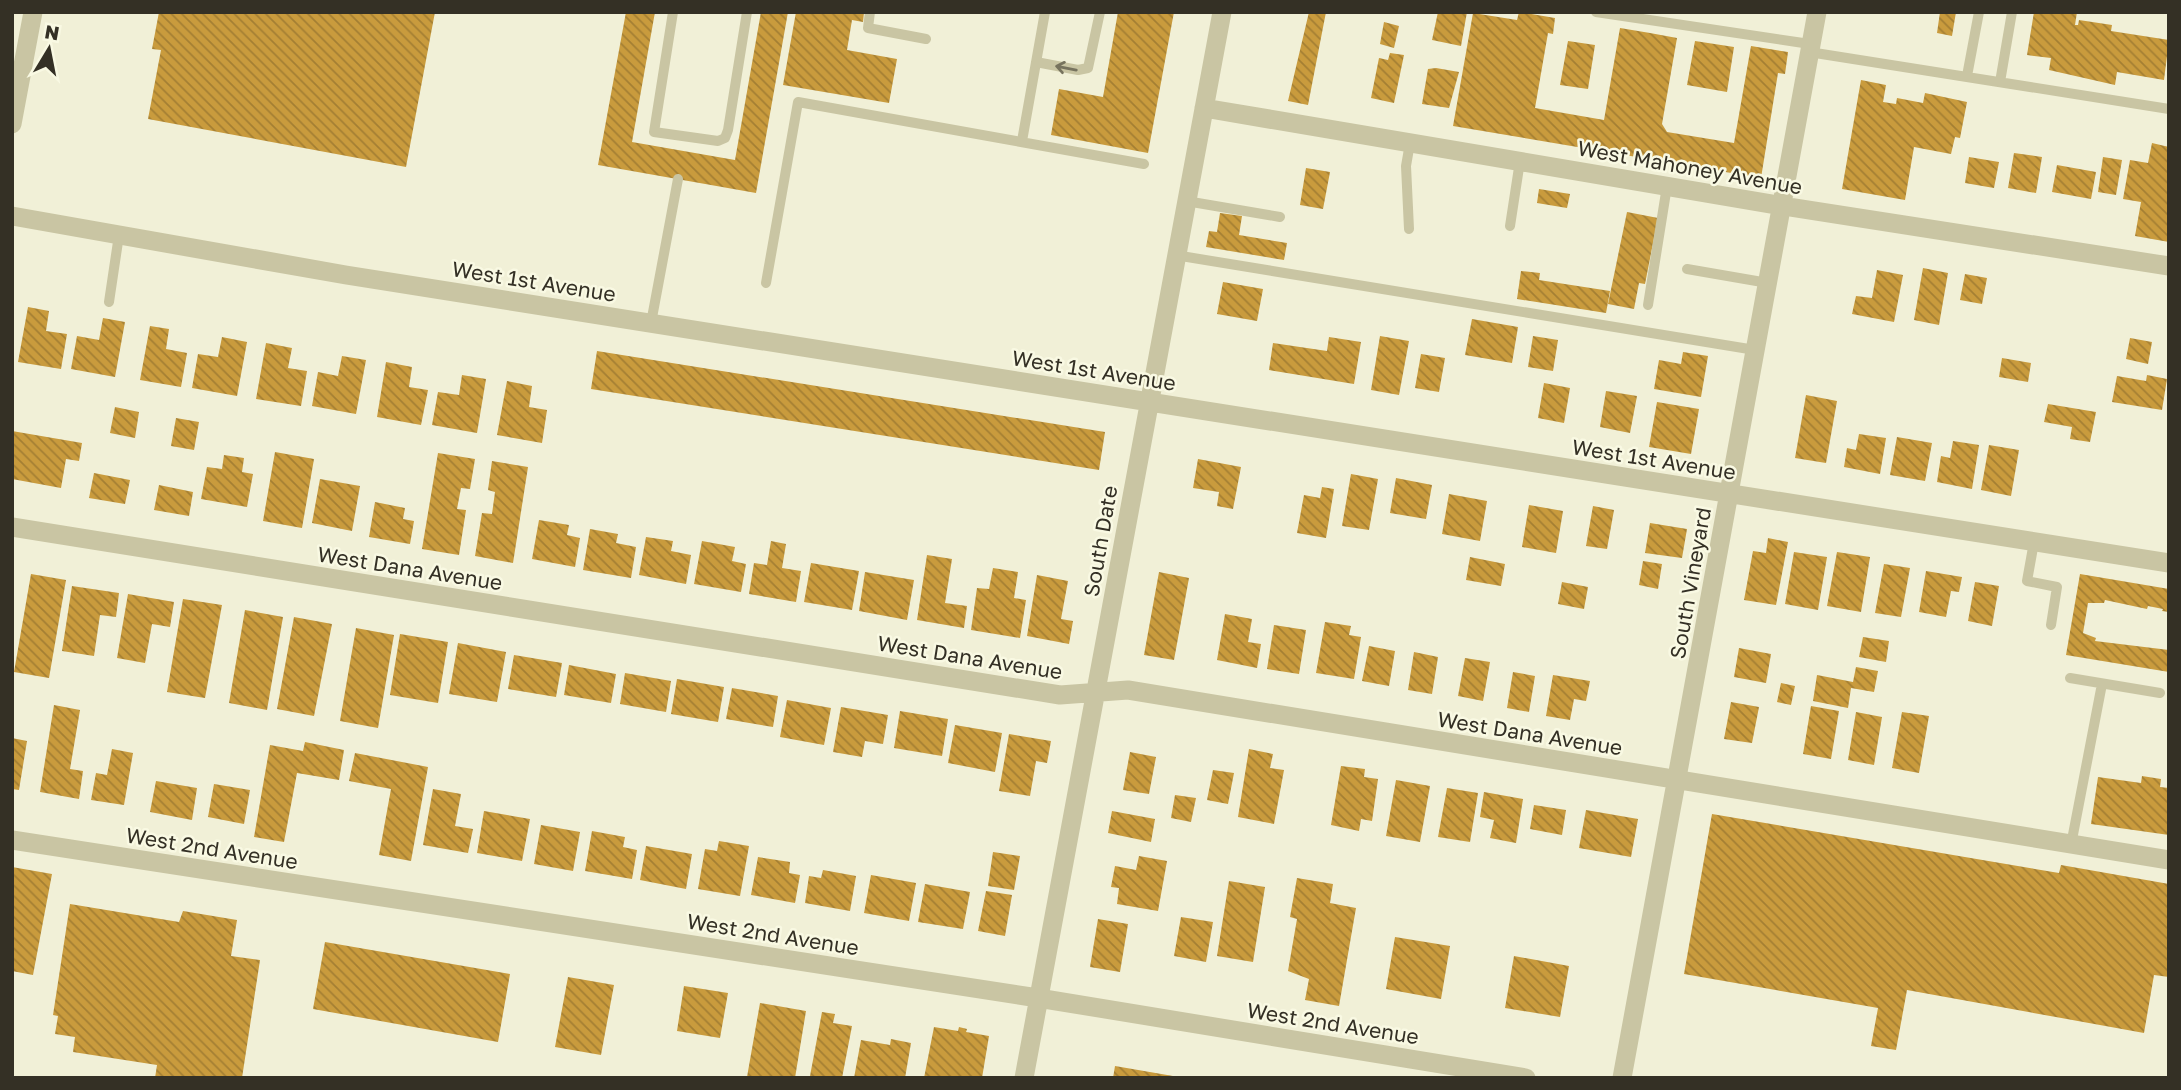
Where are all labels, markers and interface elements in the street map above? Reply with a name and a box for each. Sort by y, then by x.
north arrow [14,14,84,84]
text: N [43,19,61,44]
one-way arrow [1055,61,1078,74]
street label: West Mahoney Avenue [1576,134,1804,200]
street label: West 1st Avenue [450,255,618,307]
street label: West 1st Avenue [1010,344,1178,396]
street label: West 1st Avenue [1570,433,1738,485]
street label: South Date [1077,483,1123,599]
street label: South Vineyard [1664,505,1716,661]
street label: West Dana Avenue [316,541,504,595]
street label: West Dana Avenue [876,630,1064,684]
street label: West Dana Avenue [1436,706,1624,760]
street label: West 2nd Avenue [124,822,300,874]
street label: West 2nd Avenue [685,908,861,960]
street label: West 2nd Avenue [1245,997,1421,1049]

